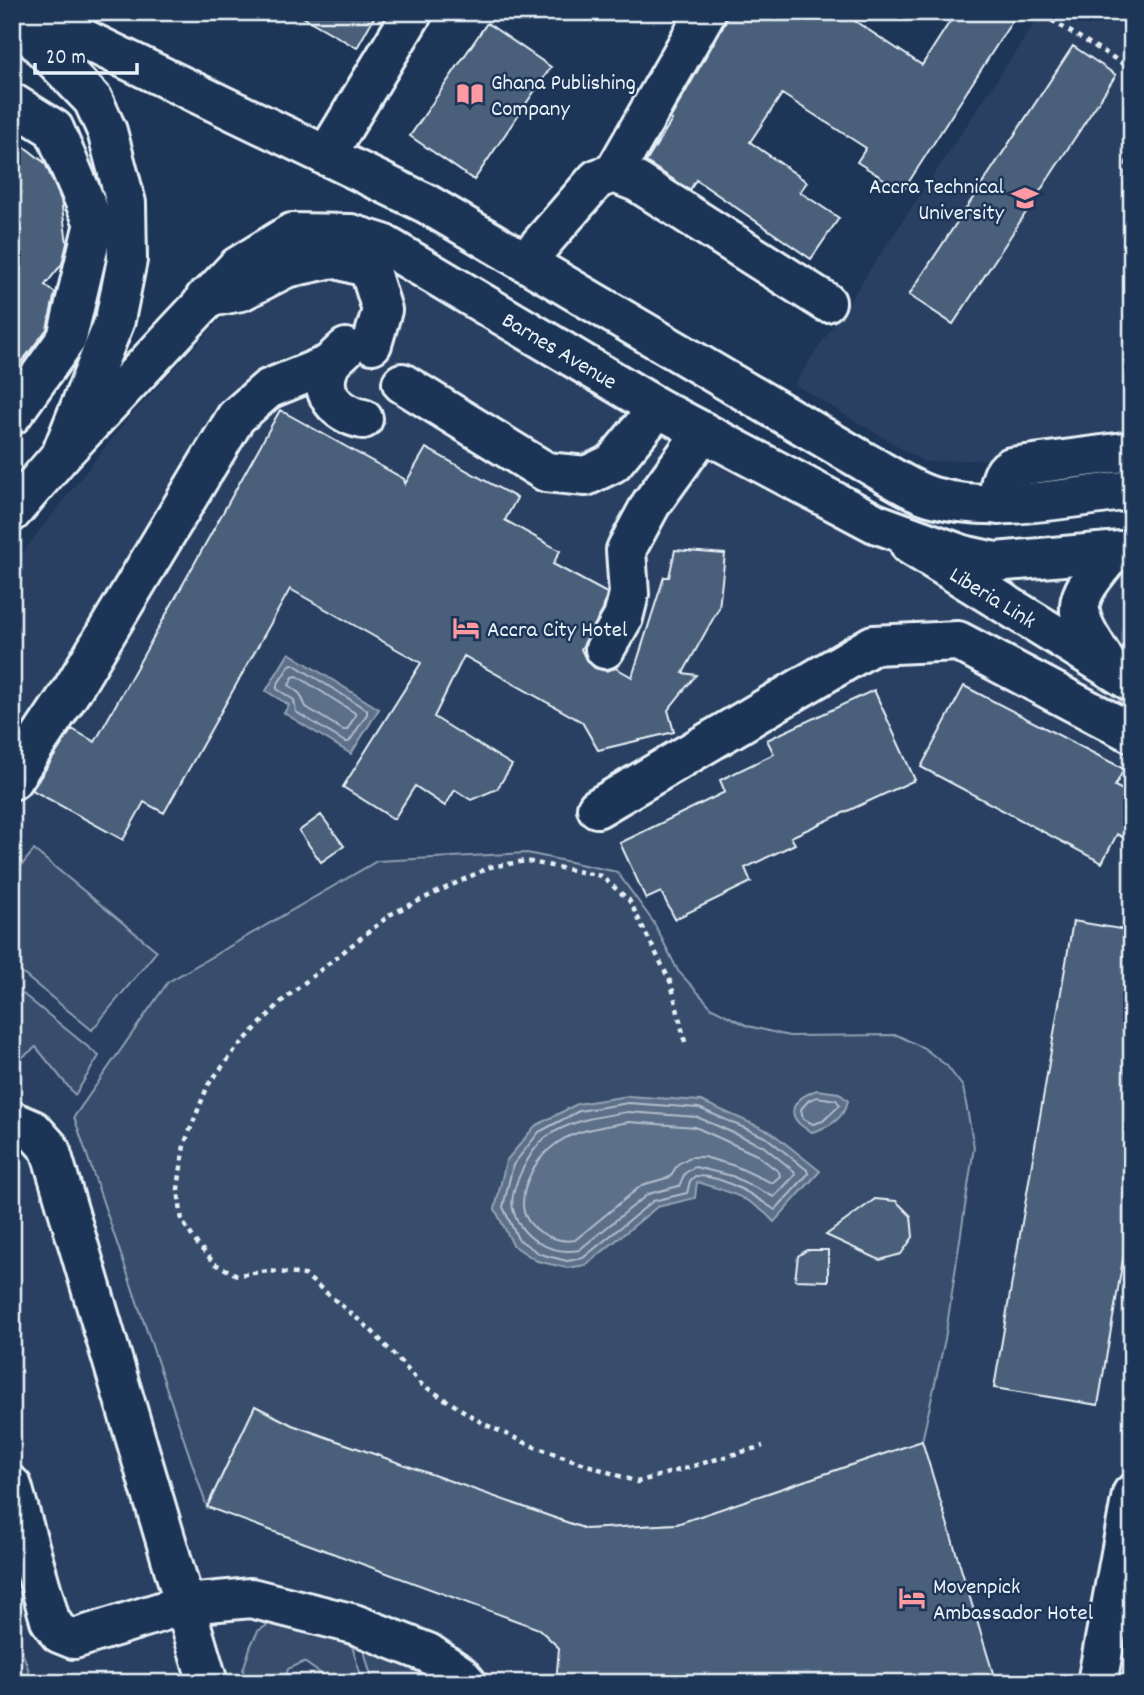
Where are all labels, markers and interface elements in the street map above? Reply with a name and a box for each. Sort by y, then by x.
scale bar [35,32,136,76]
text: 20 m [46,44,86,74]
place label: Ghana Publishing Company [491,68,636,127]
library icon: Ghana Publishing Company [455,79,485,109]
place label: Accra Technical University [869,172,1005,231]
school or university icon: Accra Technical University [1010,183,1040,213]
street label: Barnes Avenue [495,305,622,400]
street label: Liberia Link [942,560,1041,639]
hotel icon: Accra City Hotel [451,613,481,643]
place label: Accra City Hotel [487,615,628,648]
place label: Movenpick Ambassador Hotel [933,1572,1094,1631]
hotel icon: Movenpick Ambassador Hotel [897,1583,927,1613]

